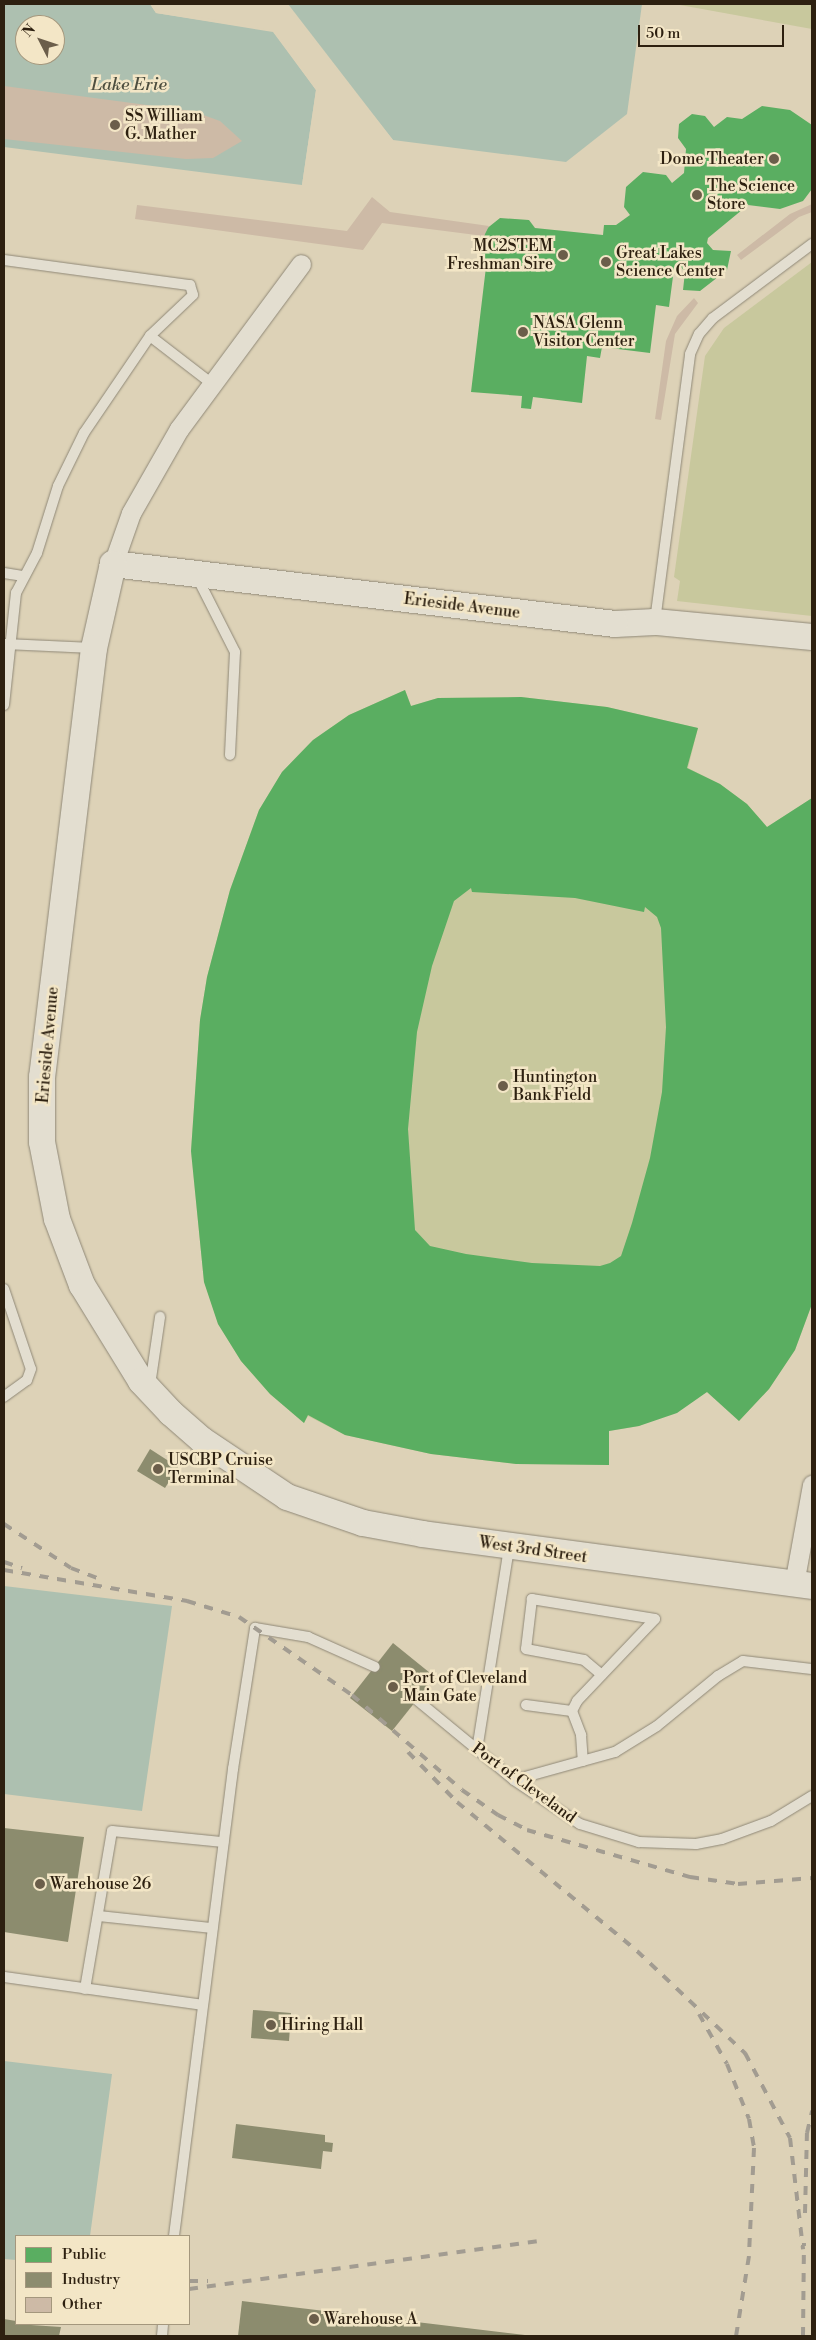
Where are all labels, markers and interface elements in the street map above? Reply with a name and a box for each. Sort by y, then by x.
north arrow [15,15,65,65]
scale bar [641,15,787,47]
text: N [19,21,40,41]
text: 50 m [646,24,680,43]
water label: Lake Erie [91,74,167,96]
place label: SS William G. Mather [125,106,203,144]
marker: SS William G. Mather [109,119,121,131]
place label: Dome Theater [660,149,764,169]
marker: Dome Theater [768,153,780,165]
place label: The Science Store [707,176,795,214]
marker: The Science Store [691,189,703,201]
place label: MC2STEM Freshman Sire [447,236,553,274]
place label: Great Lakes Science Center [616,243,725,281]
marker: MC2STEM Freshman Sire [557,249,569,261]
marker: Great Lakes Science Center [600,256,612,268]
place label: NASA Glenn Visitor Center [533,313,635,351]
marker: NASA Glenn Visitor Center [517,326,529,338]
street label: Erieside Avenue [403,589,521,623]
street label: Erieside Avenue [33,986,63,1104]
place label: Huntington Bank Field [513,1067,597,1105]
marker: Huntington Bank Field [497,1080,509,1092]
place label: USCBP Cruise Terminal [168,1450,273,1488]
marker: USCBP Cruise Terminal [152,1463,164,1475]
street label: West 3rd Street [478,1533,588,1567]
place label: Port of Cleveland Main Gate [403,1668,527,1706]
marker: Port of Cleveland Main Gate [387,1681,399,1693]
street label: Port of Cleveland [468,1739,580,1827]
place label: Warehouse 26 [50,1874,151,1894]
marker: Warehouse 26 [34,1878,46,1890]
place label: Hiring Hall [281,2015,363,2035]
marker: Hiring Hall [265,2019,277,2031]
legend [15,2235,190,2325]
text: Public [62,2245,106,2264]
text: Industry [62,2270,120,2289]
text: Other [62,2295,102,2314]
place label: Warehouse A [324,2309,417,2329]
marker: Warehouse A [308,2313,320,2325]

